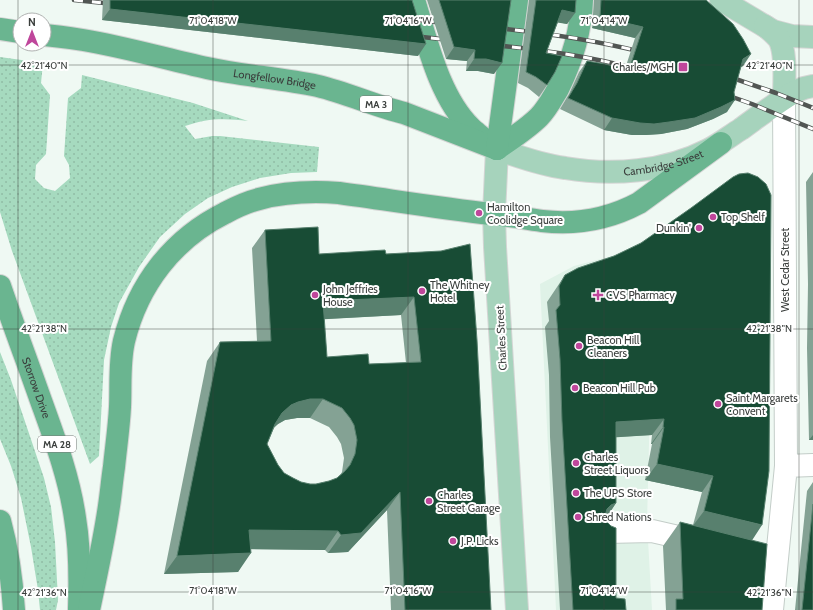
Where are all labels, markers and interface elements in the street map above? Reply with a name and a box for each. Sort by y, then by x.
north arrow [12,12,52,52]
text: 71°04'18"W [189,14,237,27]
text: 71°04'16"W [384,14,432,27]
text: 71°04'14"W [580,14,628,27]
text: N [28,15,36,29]
text: 42°21'40"N [21,59,67,72]
text: 42°21'40"N [746,59,792,72]
place label: Charles/MGH [612,60,674,74]
marker: Charles/MGH [677,61,689,73]
street label: Longfellow Bridge [232,66,318,92]
road number: MA 3 [360,96,392,112]
street label: Cambridge Street [623,146,706,178]
place label: Hamilton Coolidge Square [487,200,563,227]
marker: Hamilton Coolidge Square [474,208,484,218]
place label: Top Shelf [721,210,765,224]
marker: Top Shelf [708,212,718,222]
place label: Dunkin' [656,221,691,235]
marker: Dunkin' [694,223,704,233]
street label: West Cedar Street [778,228,792,312]
place label: The Whitney Hotel [430,278,490,305]
place label: John Jeffries House [322,282,378,309]
marker: The Whitney Hotel [417,286,427,296]
place label: CVS Pharmacy [606,288,675,302]
marker: John Jeffries House [310,290,320,300]
marker: CVS Pharmacy [593,290,603,300]
street label: Charles Street [492,305,510,371]
text: 42°21'38"N [21,322,67,335]
text: 42°21'38"N [746,322,792,335]
place label: Beacon Hill Cleaners [587,333,640,360]
marker: Beacon Hill Cleaners [574,341,584,351]
street label: Storrow Drive [19,355,54,421]
place label: Beacon Hill Pub [583,381,656,395]
marker: Beacon Hill Pub [570,383,580,393]
place label: Saint Margarets Convent [726,391,798,418]
marker: Saint Margarets Convent [713,399,723,409]
road number: MA 28 [38,436,76,452]
place label: Charles Street Liquors [584,450,649,477]
marker: Charles Street Liquors [571,458,581,468]
place label: The UPS Store [584,486,652,500]
place label: Charles Street Garage [437,488,501,515]
marker: The UPS Store [571,488,581,498]
marker: Charles Street Garage [424,496,434,506]
place label: Shred Nations [586,510,652,524]
marker: Shred Nations [573,512,583,522]
place label: J.P. Licks [460,534,499,548]
marker: J.P. Licks [448,536,458,546]
text: 71°04'18"W [189,584,237,597]
text: 71°04'16"W [384,584,432,597]
text: 71°04'14"W [580,584,628,597]
text: 42°21'36"N [21,586,67,599]
text: 42°21'36"N [746,586,792,599]

